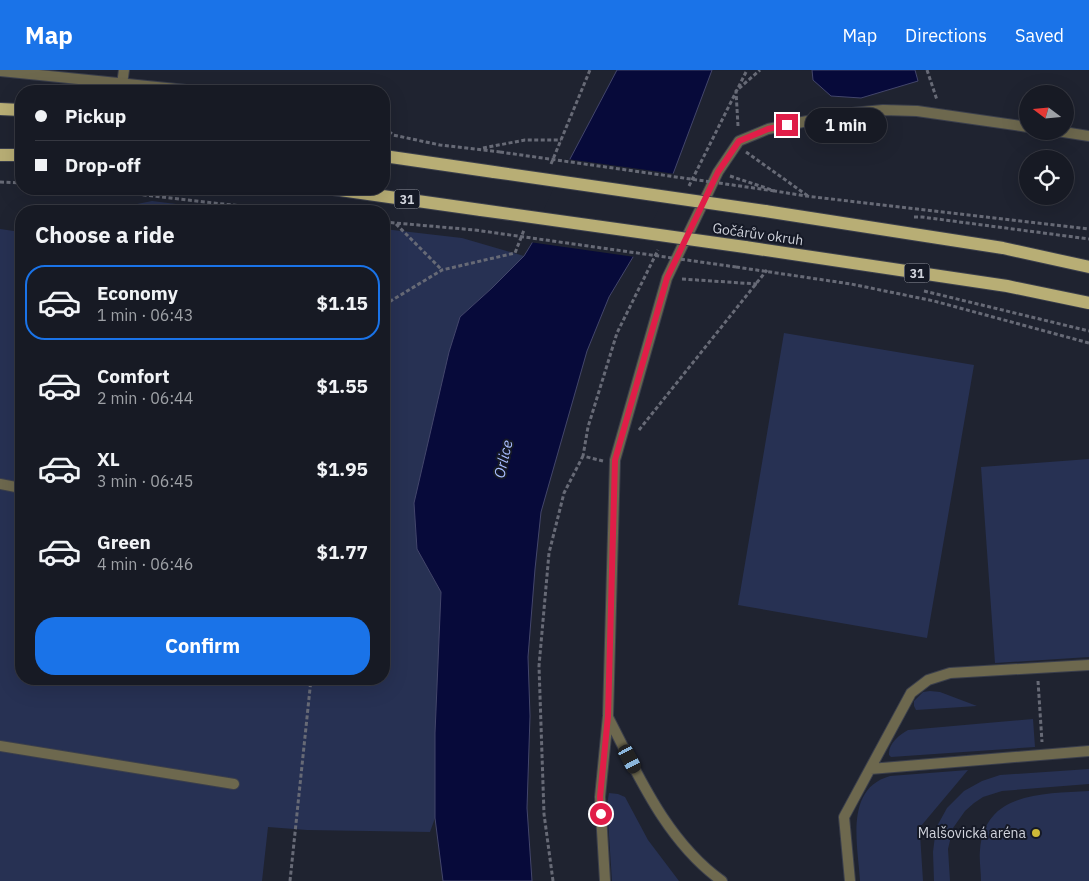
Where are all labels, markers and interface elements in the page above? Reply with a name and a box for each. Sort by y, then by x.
text: Map [25,19,73,51]
text: Map [842,24,877,47]
text: Directions [905,24,987,47]
text: Saved [1015,24,1064,47]
north arrow [1019,85,1074,140]
map controls [1019,85,1074,205]
text: Pickup [65,104,126,128]
callout: 1 min [804,108,887,142]
route end [776,114,798,136]
text: 1 min [825,115,867,135]
button: locate [1019,150,1074,205]
text: Drop-off [65,153,141,177]
road number: 31 [394,190,420,208]
street label: Gočárův okruh [711,219,805,249]
text: Choose a ride [35,220,175,249]
road number: 31 [904,264,930,282]
icon: car [37,280,82,325]
text: Economy [97,281,178,305]
text: $1.15 [316,291,368,315]
text: 1 min · 06:43 [97,305,193,325]
icon: car [37,363,82,408]
text: Comfort [97,364,170,388]
text: $1.55 [316,374,368,398]
text: 2 min · 06:44 [97,388,193,408]
water label: Orlice [489,438,517,480]
icon: car [37,446,82,491]
text: XL [97,447,120,471]
text: $1.95 [316,457,368,481]
text: 3 min · 06:45 [97,471,193,491]
icon: car [37,529,82,574]
text: Green [97,530,151,554]
text: $1.77 [316,540,368,564]
text: 4 min · 06:46 [97,554,193,574]
button: Confirm [35,617,370,675]
car [616,742,643,776]
route start [590,803,612,825]
place label: Malšovická aréna [918,824,1027,842]
marker: Malšovická aréna [1030,827,1042,839]

